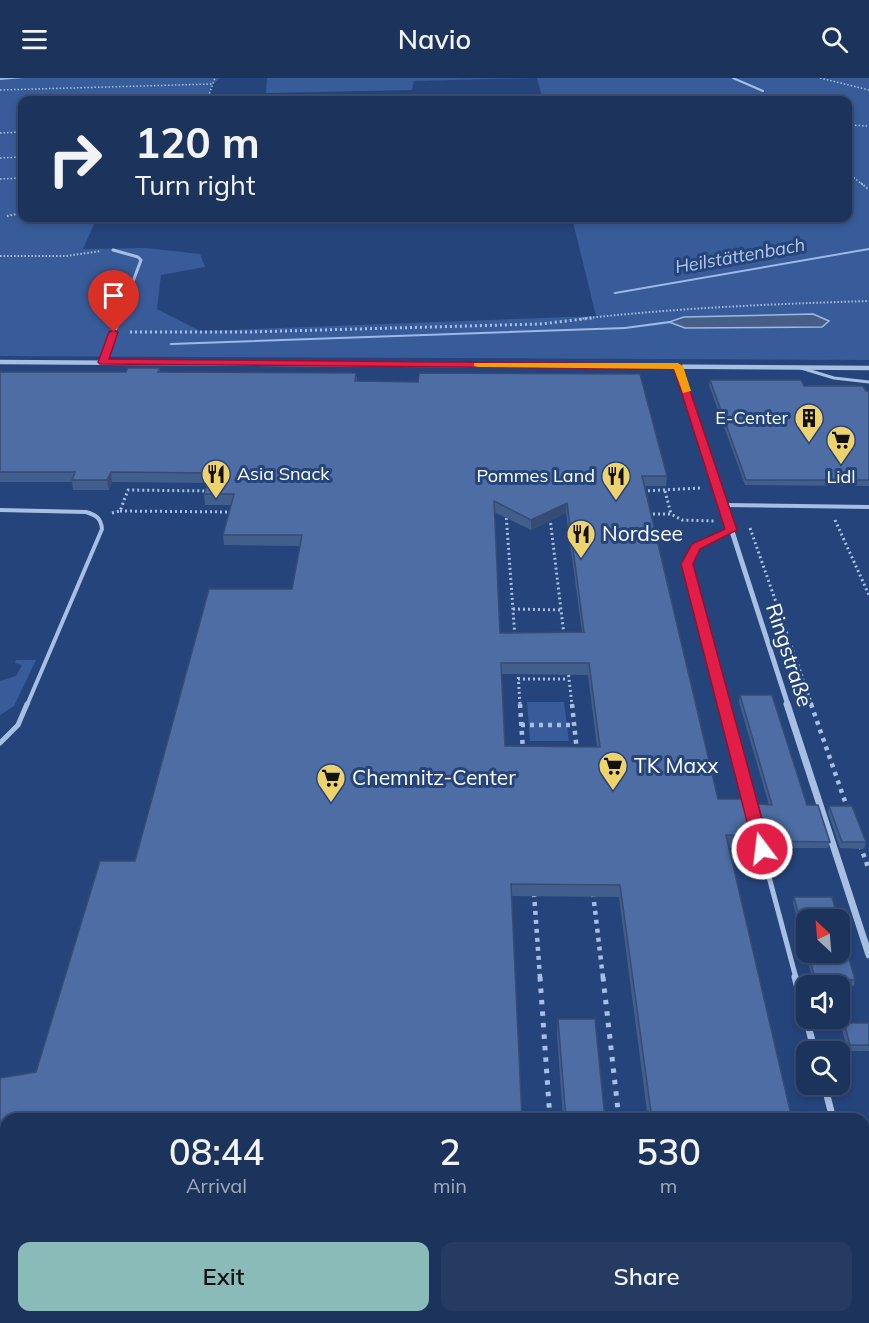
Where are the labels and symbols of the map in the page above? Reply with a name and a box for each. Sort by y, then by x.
water label: Heilstättenbach [673,233,807,278]
pin [88,270,139,332]
building icon: E-Center [793,402,825,444]
place label: E-Center [715,406,788,429]
supermarket icon: Lidl [825,424,857,466]
restaurant icon: Asia Snack [200,458,232,500]
restaurant icon: Pommes Land [600,460,632,502]
place label: Asia Snack [237,462,330,485]
place label: Pommes Land [476,464,595,487]
place label: Lidl [826,465,856,488]
restaurant icon: Nordsee [565,518,597,560]
place label: Nordsee [602,520,683,546]
street label: Ringstraße [761,600,819,710]
supermarket icon: TK Maxx [597,750,629,792]
place label: TK Maxx [634,752,719,778]
supermarket icon: Chemnitz-Center [315,762,347,804]
place label: Chemnitz-Center [352,764,516,790]
position arrow [730,817,794,881]
north arrow [796,909,850,963]

